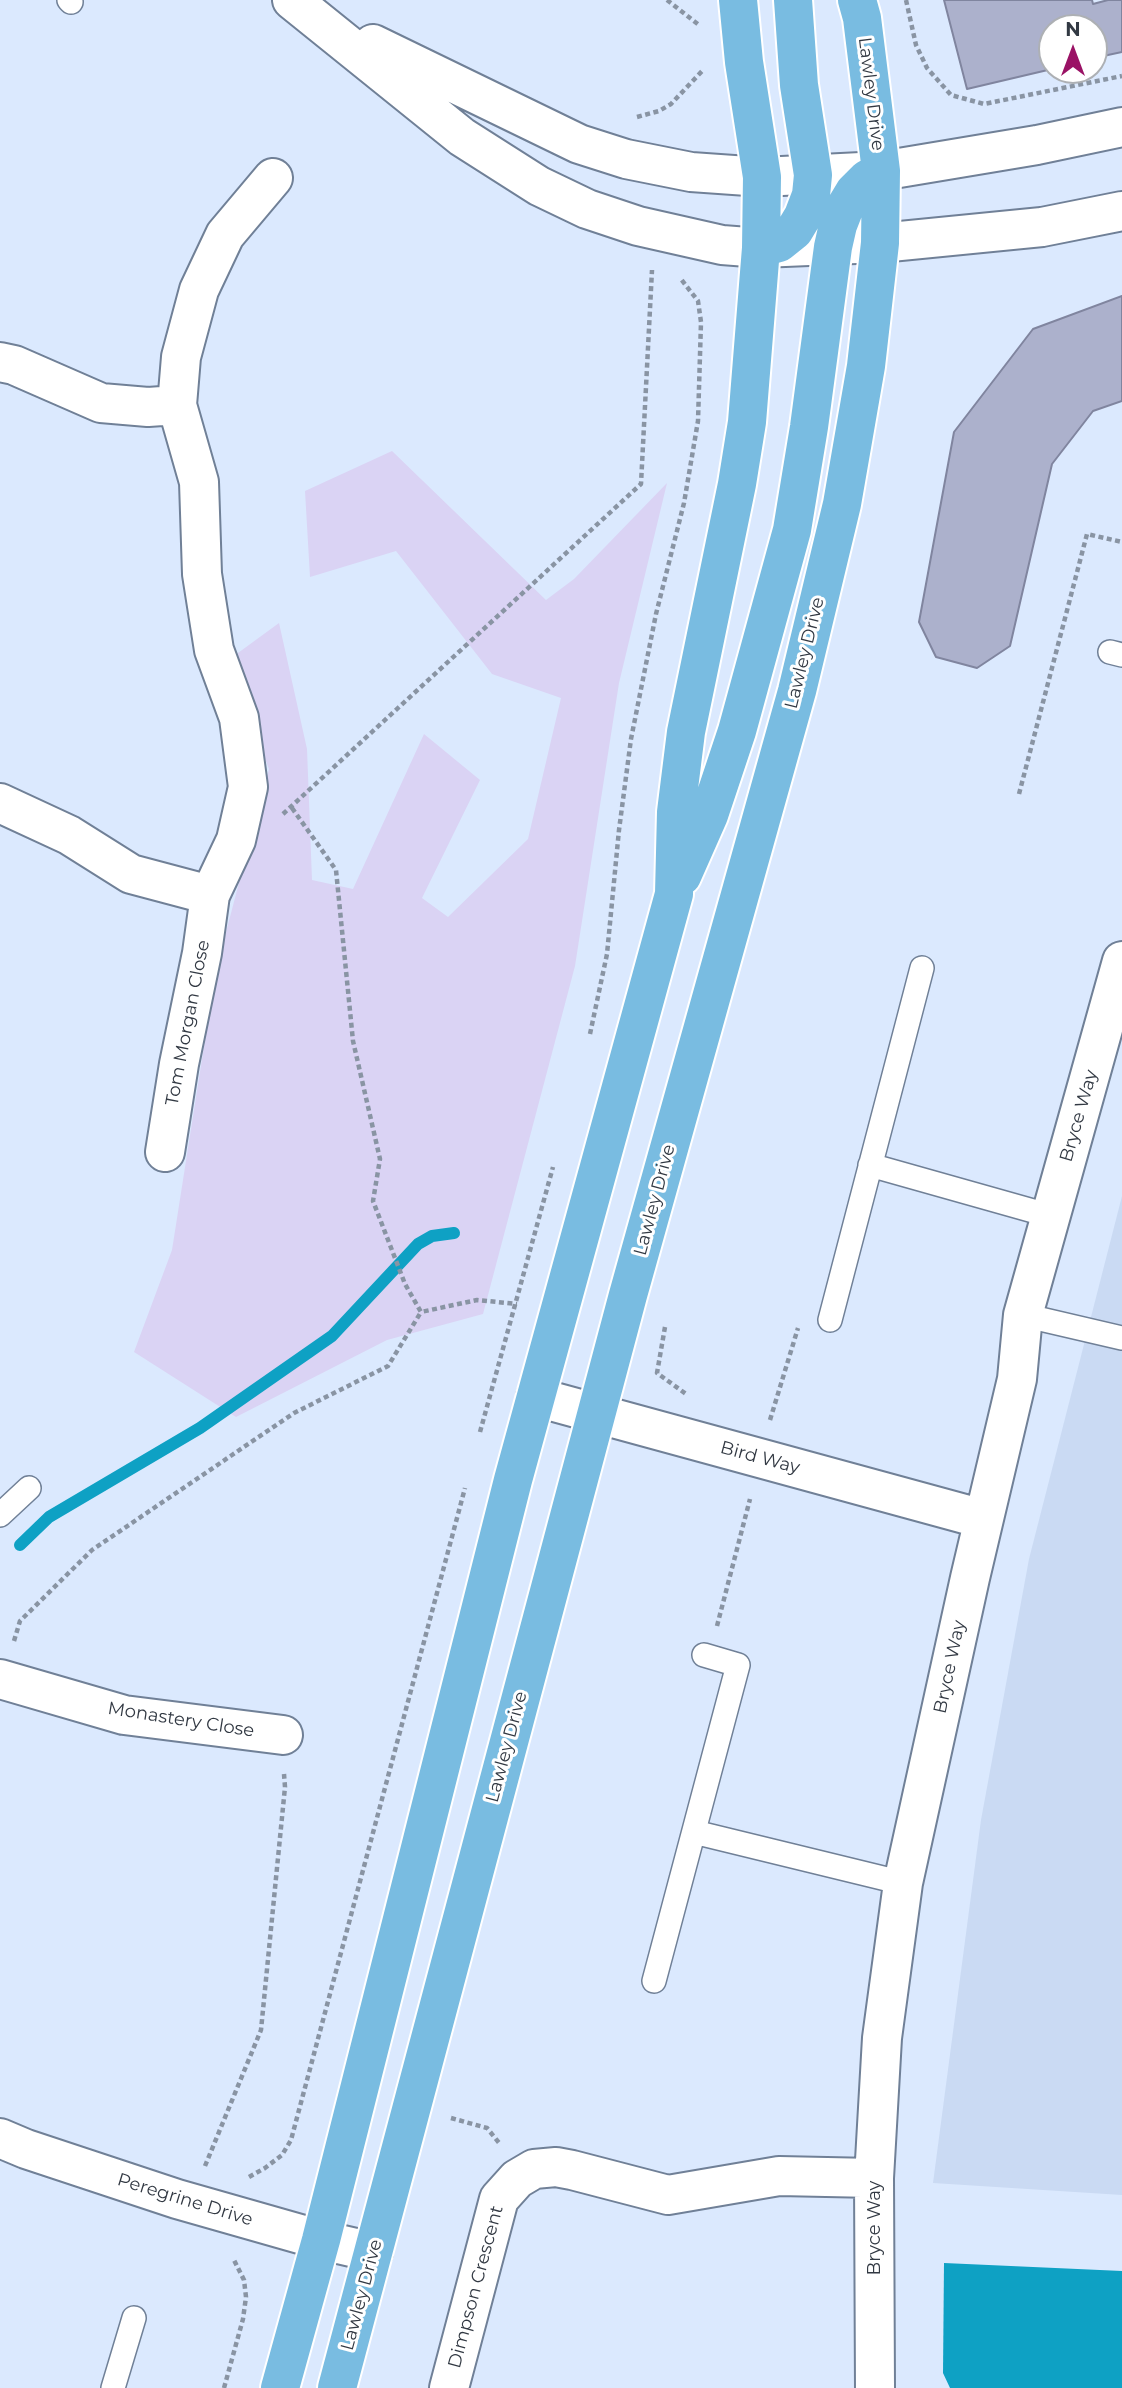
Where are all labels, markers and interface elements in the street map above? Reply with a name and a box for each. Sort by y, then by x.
north arrow [1038,14,1108,84]
text: N [1065,18,1081,41]
street label: Lawley Drive [853,36,889,152]
street label: Lawley Drive [781,595,829,711]
street label: Tom Morgan Close [161,938,215,1108]
street label: Bryce Way [1056,1067,1102,1165]
street label: Lawley Drive [630,1142,680,1258]
street label: Bird Way [718,1437,802,1479]
street label: Bryce Way [930,1618,970,1716]
street label: Lawley Drive [482,1689,532,1805]
street label: Monastery Close [106,1698,256,1742]
street label: Peregrine Drive [115,2169,255,2231]
street label: Bryce Way [864,2181,886,2275]
street label: Dimpson Crescent [444,2203,508,2371]
street label: Lawley Drive [337,2237,387,2353]

